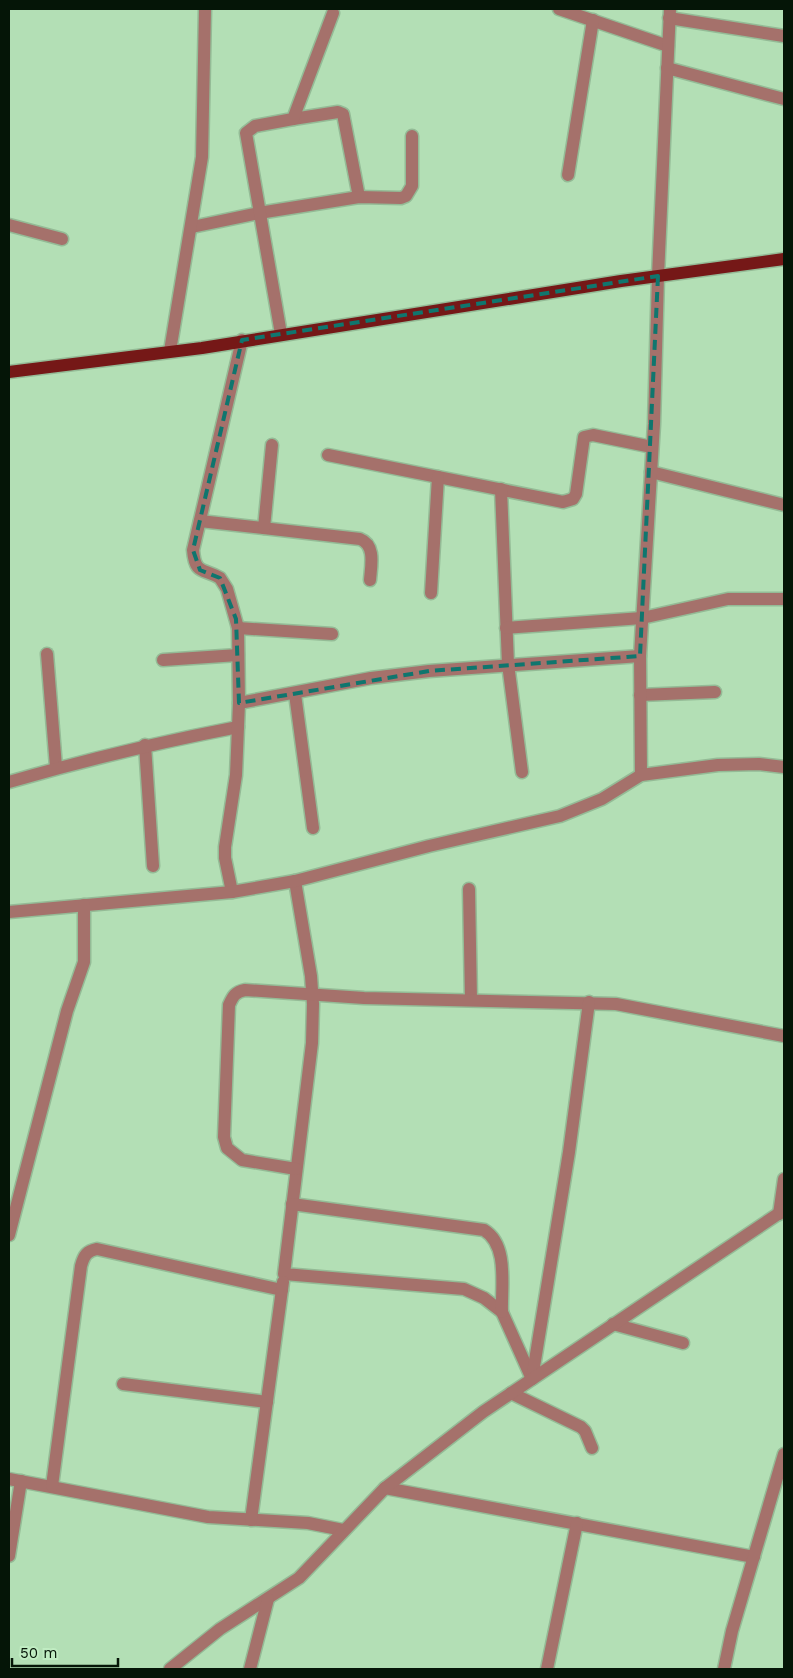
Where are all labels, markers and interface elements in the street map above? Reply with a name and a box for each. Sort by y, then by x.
scale bar [12,1636,119,1668]
text: 50 m [20,1644,57,1662]

